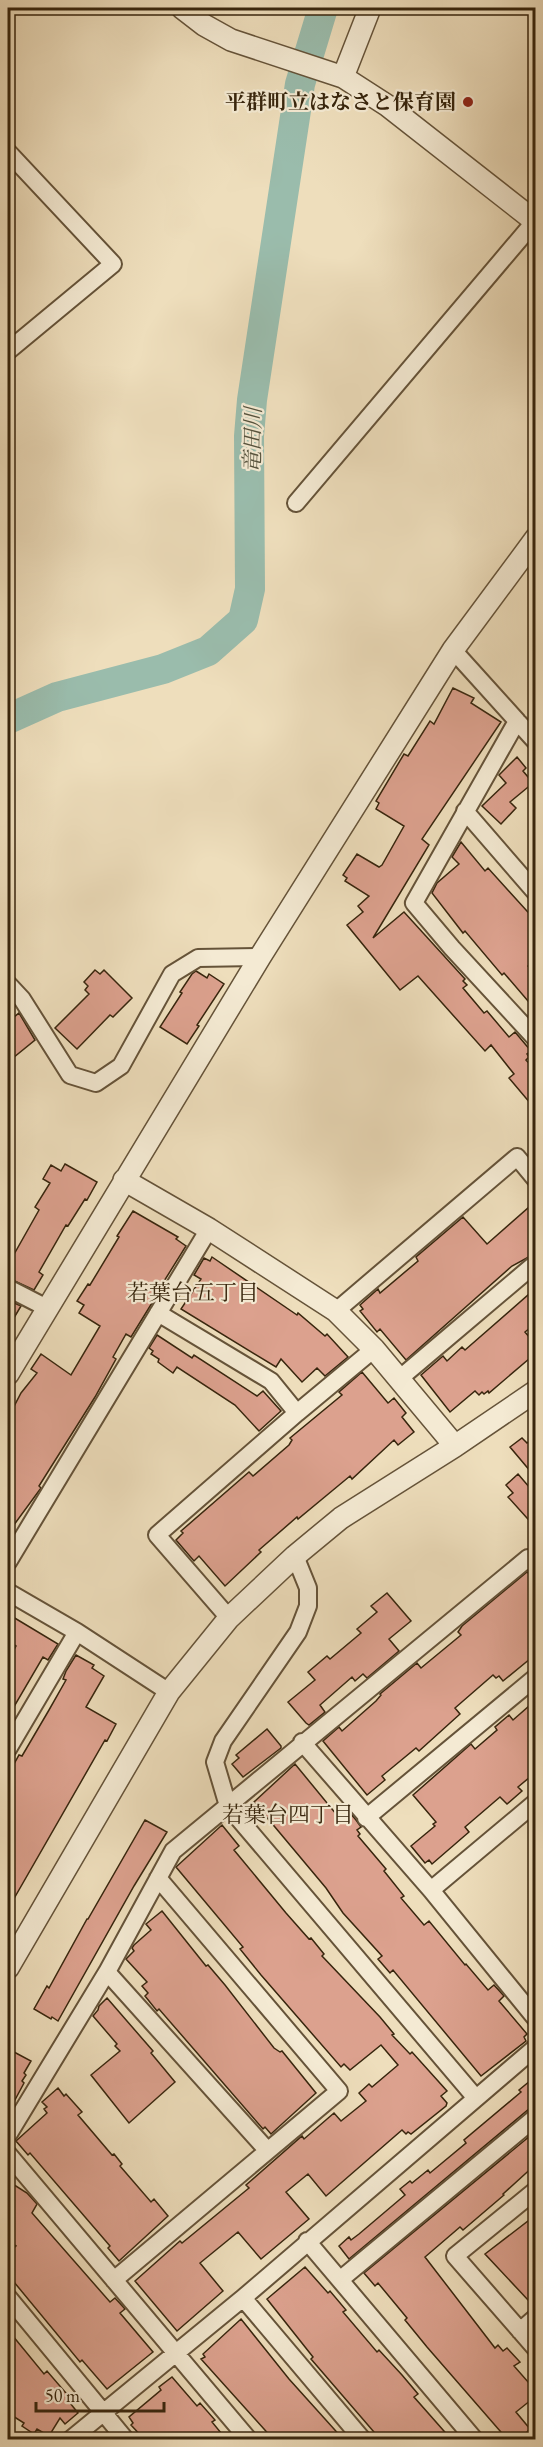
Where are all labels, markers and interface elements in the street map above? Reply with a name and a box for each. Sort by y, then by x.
place label: 平群町立はなさと保育園 [225,88,456,115]
marker: 平群町立はなさと保育園 [461,95,475,109]
water label: 竜田川 [237,405,268,473]
district label: 若葉台五丁目 [127,1278,259,1307]
district label: 若葉台四丁目 [222,1800,354,1829]
scale bar [36,2375,164,2413]
text: 50 m [45,2384,80,2407]

